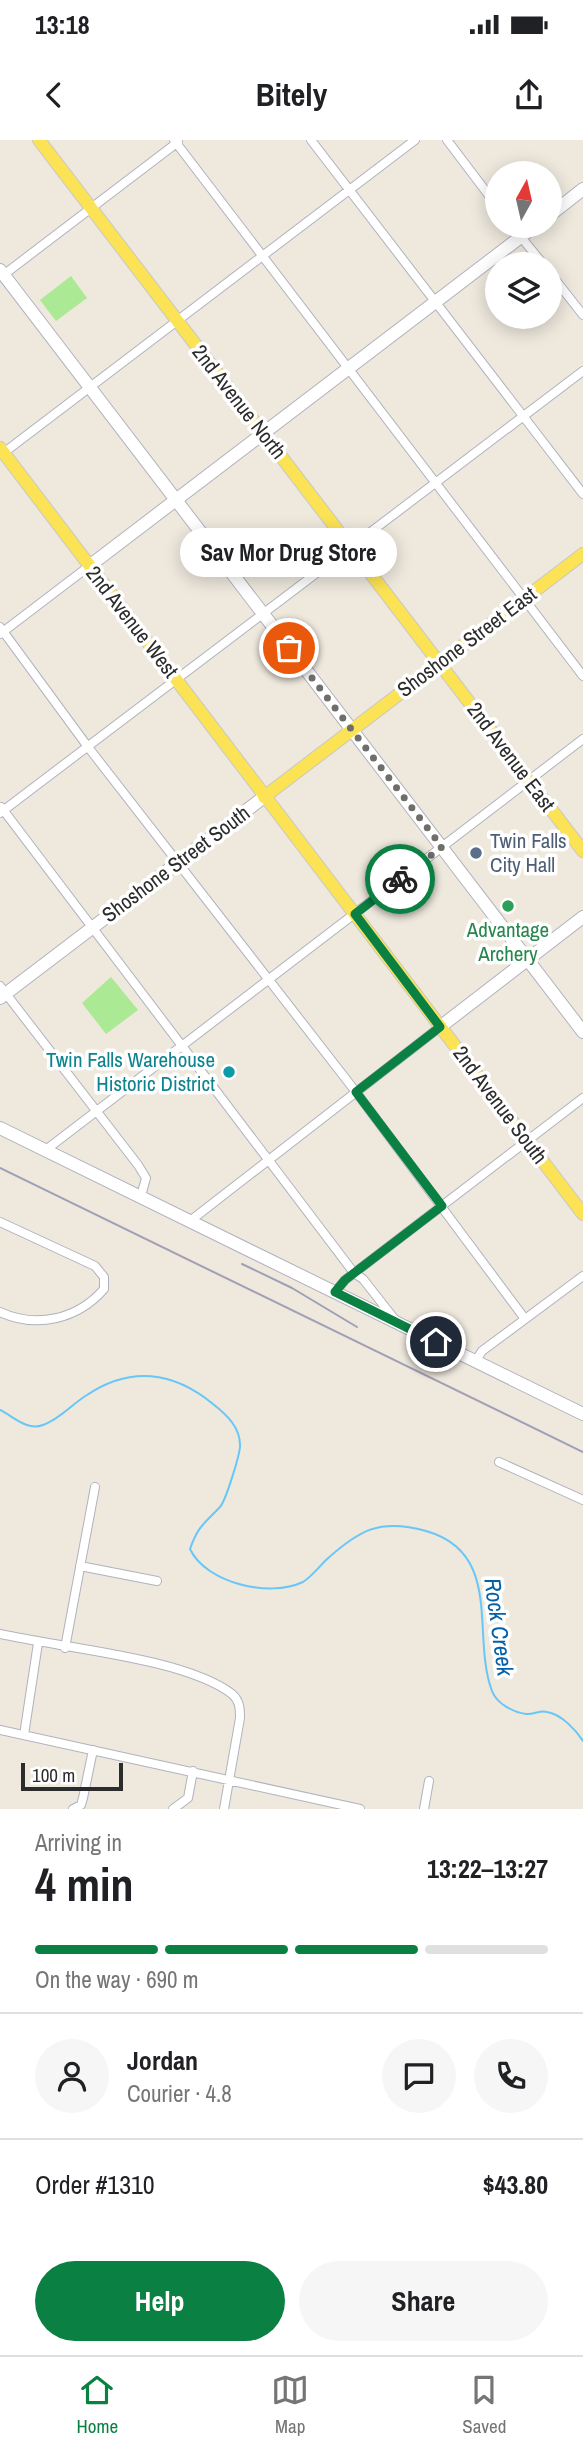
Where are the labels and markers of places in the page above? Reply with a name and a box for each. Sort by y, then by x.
callout: Sav Mor Drug Store [180,529,398,578]
pin [259,618,319,678]
place label: Twin Falls City Hall [490,826,567,879]
marker: Twin Falls City Hall [468,845,484,861]
marker: Advantage Archery [500,898,516,914]
place label: Advantage Archery [466,915,549,968]
place label: Twin Falls Warehouse Historic District [46,1045,215,1098]
marker: Twin Falls Warehouse Historic District [221,1064,237,1080]
pin [406,1312,466,1372]

